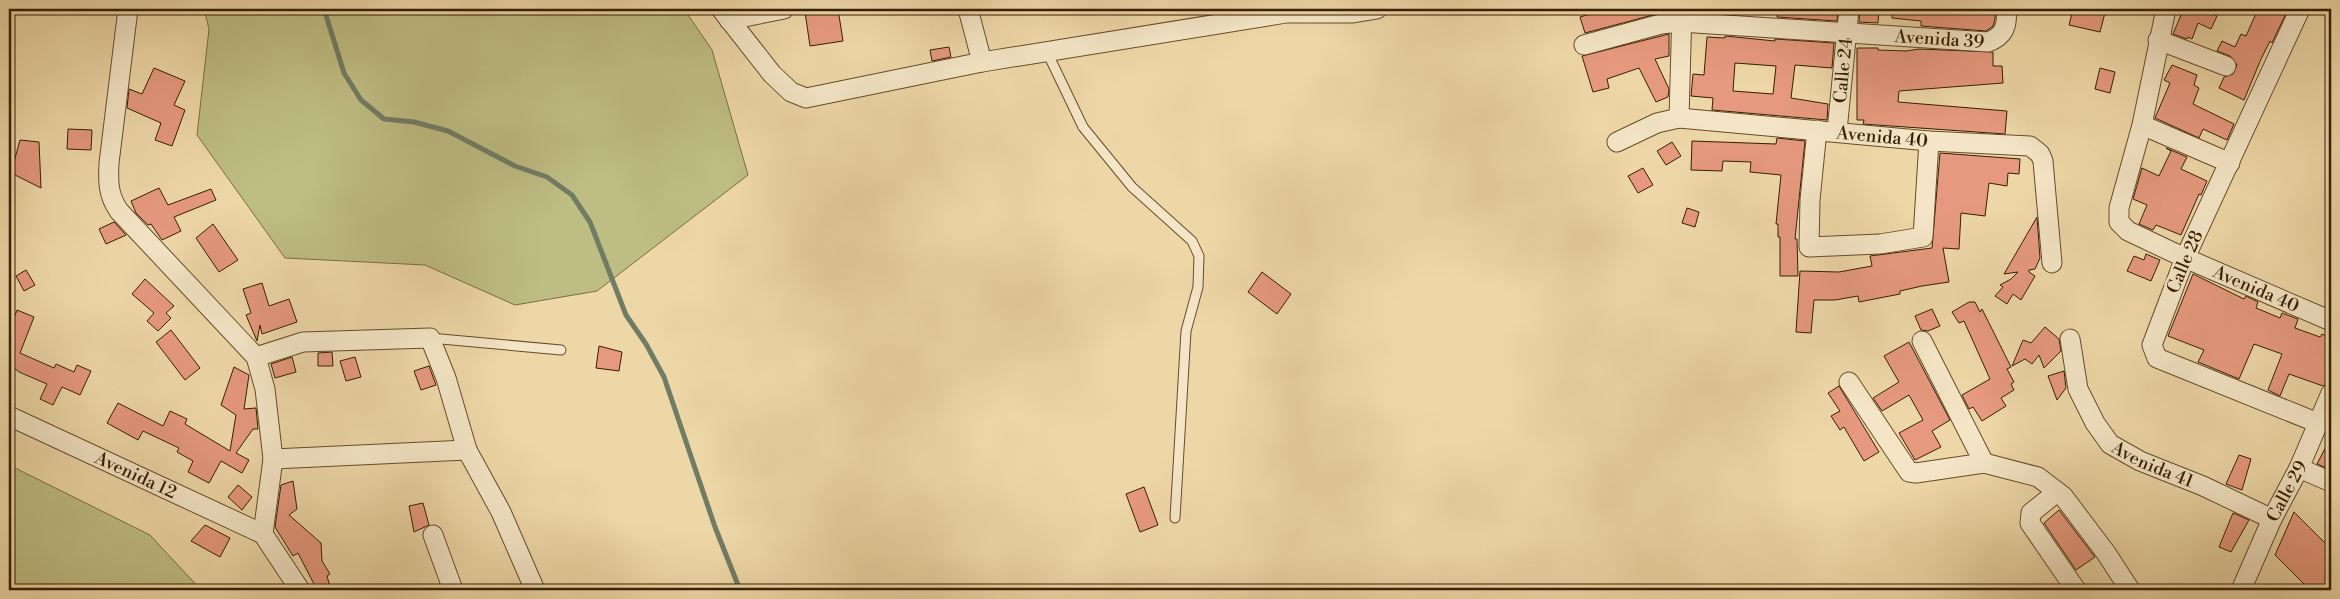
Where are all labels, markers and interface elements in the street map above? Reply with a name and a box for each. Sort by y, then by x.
street label: Avenida 39 [1893,24,1985,53]
street label: Calle 24 [1828,36,1858,104]
street label: Avenida 40 [1835,121,1929,152]
street label: Calle 28 [2161,227,2209,297]
street label: Avenida 40 [2209,260,2303,317]
street label: Avenida 41 [2107,435,2197,493]
street label: Avenida 12 [91,446,180,504]
street label: Calle 29 [2261,457,2312,526]

